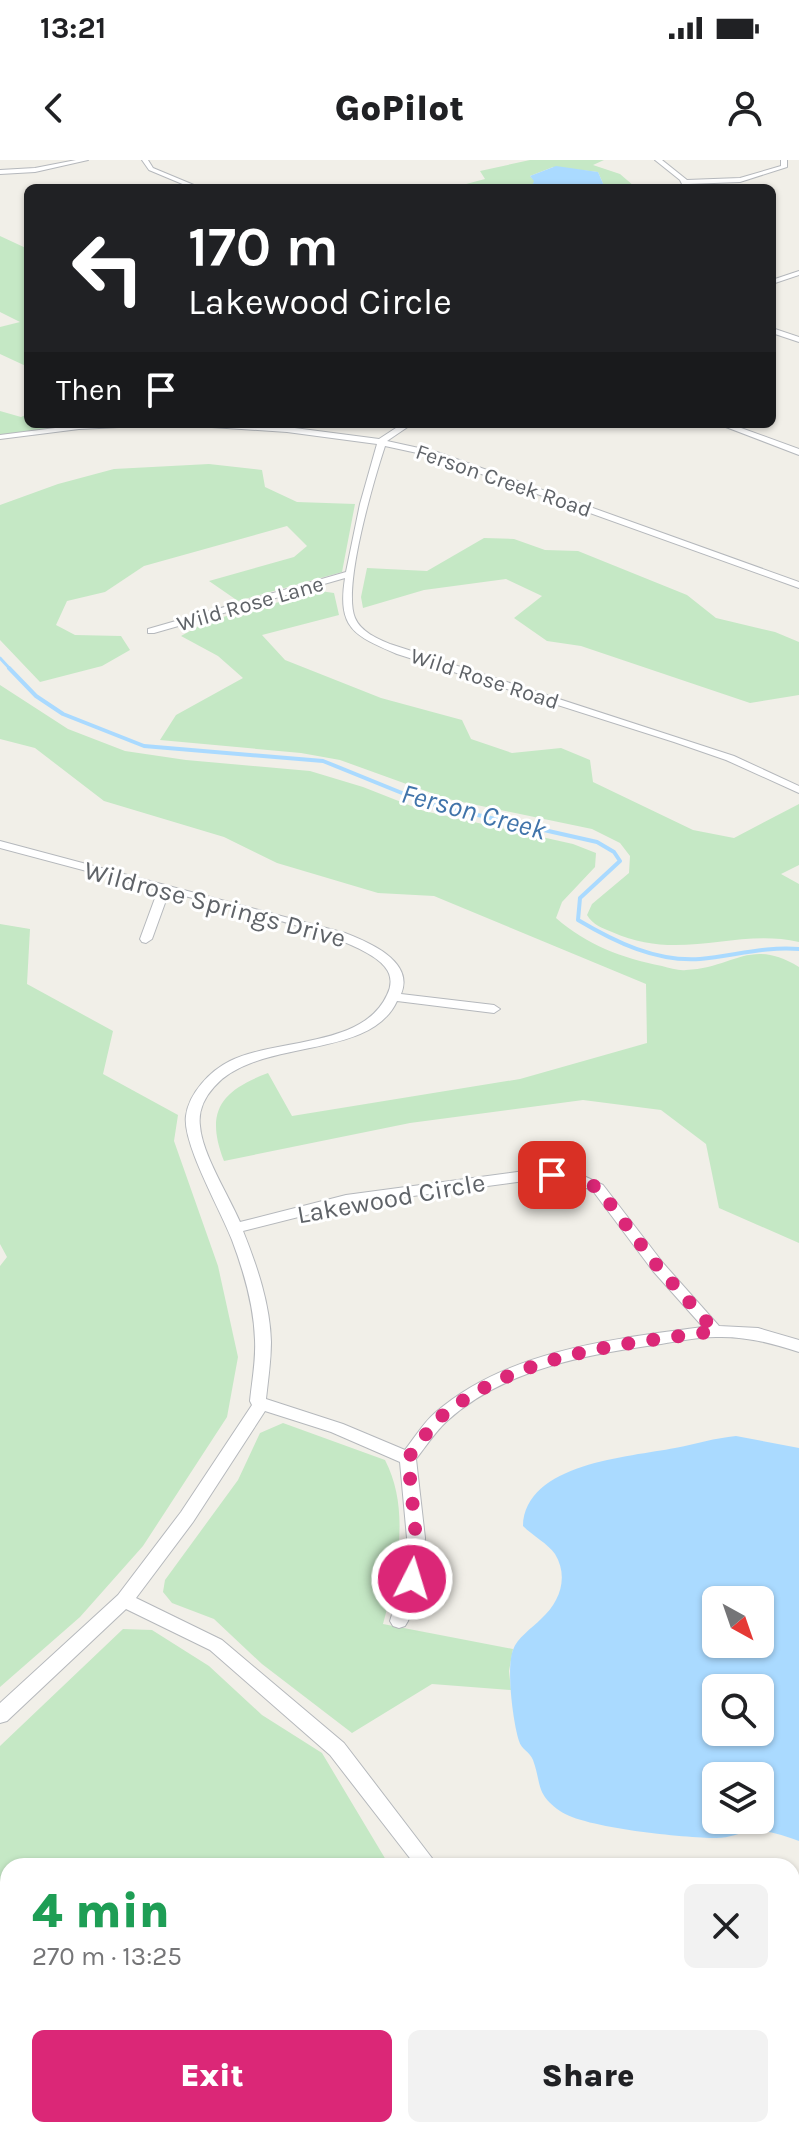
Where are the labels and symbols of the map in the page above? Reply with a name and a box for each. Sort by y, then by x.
street label: Ferson Creek Road [412,439,595,523]
street label: Wild Rose Lane [174,571,327,637]
street label: Wild Rose Road [407,643,562,715]
water label: Ferson Creek [398,776,551,847]
street label: Wildrose Springs Drive [81,855,349,954]
pin [518,1141,586,1209]
street label: Lakewood Circle [295,1167,488,1230]
position arrow [370,1537,454,1621]
north arrow [702,1586,774,1658]

